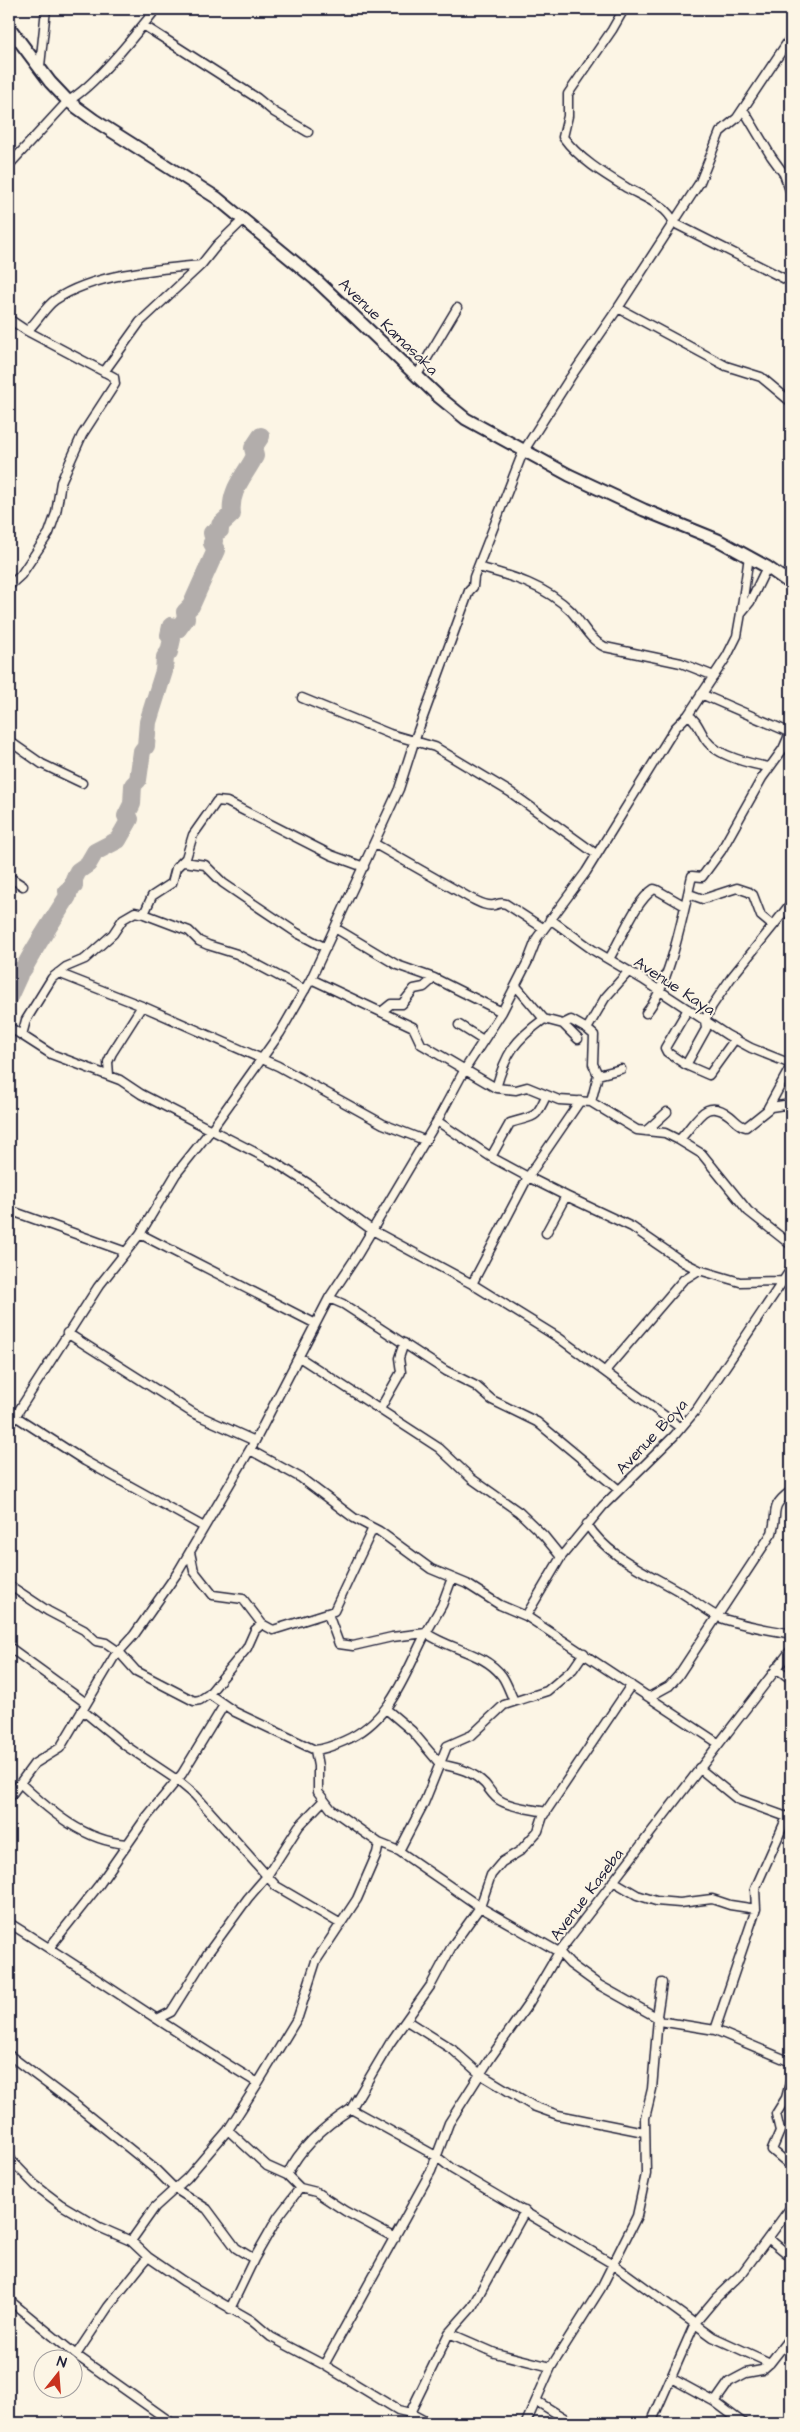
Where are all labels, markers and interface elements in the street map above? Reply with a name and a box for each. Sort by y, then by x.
street label: Avenue Kamasaka [334,273,443,380]
street label: Avenue Kaya [629,951,720,1021]
street label: Avenue Boya [611,1394,693,1480]
street label: Avenue Kaseba [545,1844,629,1945]
north arrow [32,2350,82,2400]
text: N [54,2352,69,2373]

